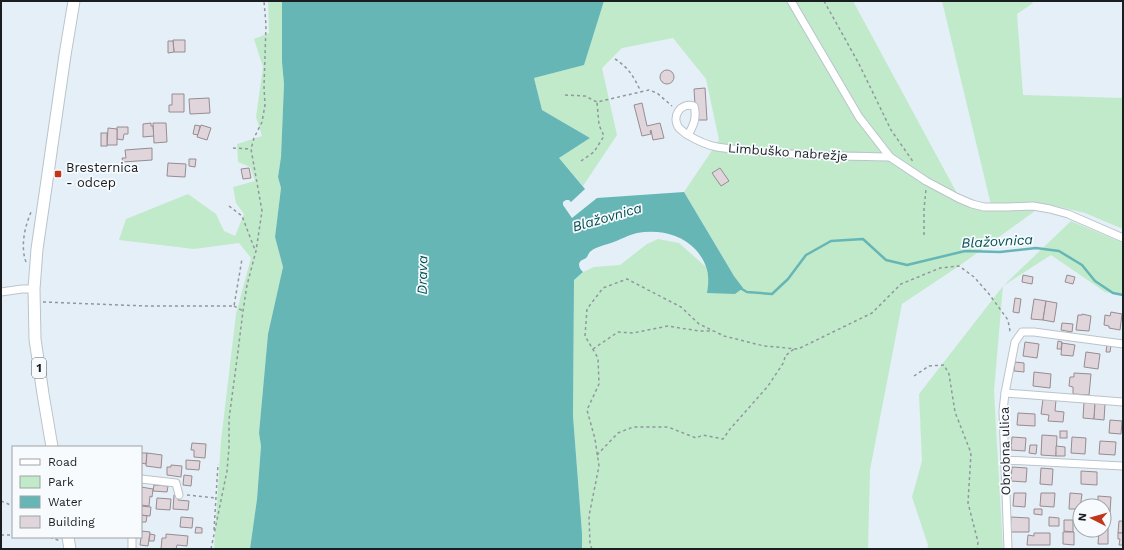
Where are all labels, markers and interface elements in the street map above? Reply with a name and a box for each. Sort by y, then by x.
street label: Limbuško nabrežje [728,140,848,164]
place label: Bresternica - odcep [66,160,139,190]
marker: Bresternica - odcep [53,169,63,179]
water label: Blažovnica [570,199,644,235]
water label: Blažovnica [961,231,1034,251]
water label: Drava [414,255,430,295]
road number: 1 [32,358,46,378]
street label: Obrobna ulica [997,406,1013,495]
legend [12,446,142,538]
text: Road [48,455,77,469]
text: Park [48,475,74,489]
text: Water [48,495,83,509]
north arrow [1072,498,1112,538]
text: N [1076,512,1089,522]
text: Building [48,515,95,529]

